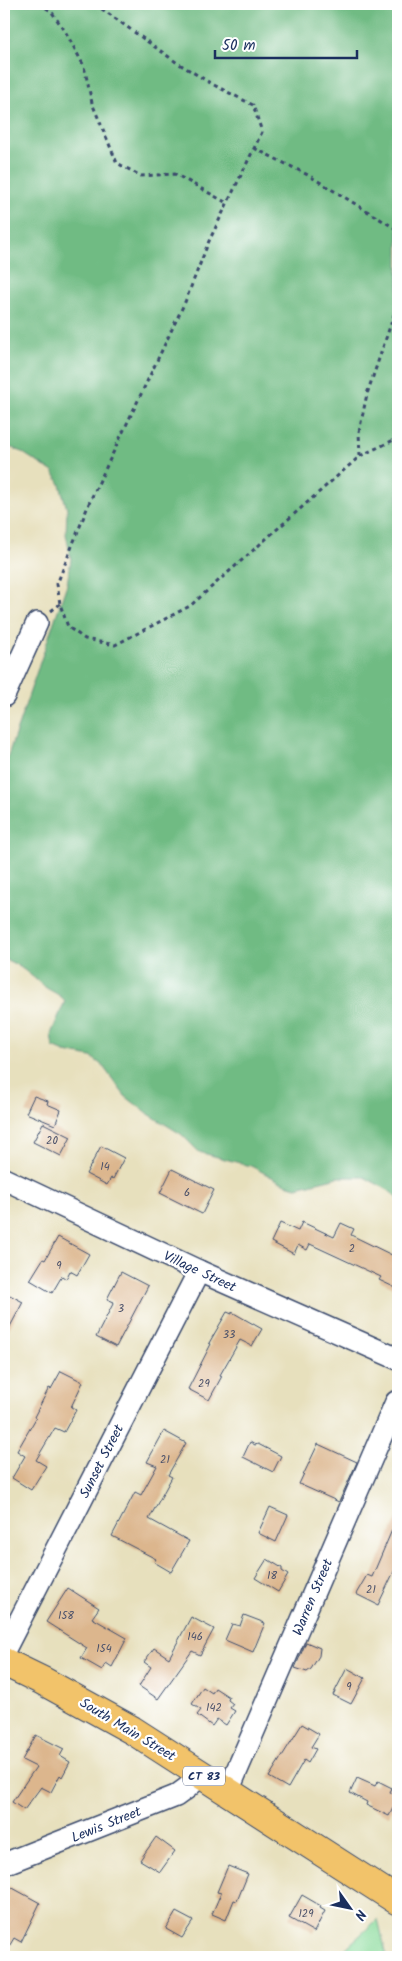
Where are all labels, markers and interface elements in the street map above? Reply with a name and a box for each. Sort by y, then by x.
scale bar [215,28,357,60]
text: 50 m [222,34,256,58]
house number: 20 [46,1132,58,1150]
house number: 14 [100,1158,110,1176]
house number: 6 [184,1184,190,1202]
house number: 2 [349,1240,355,1258]
street label: Village Street [159,1245,240,1299]
house number: 9 [56,1257,62,1275]
house number: 3 [118,1300,124,1318]
house number: 33 [223,1326,235,1344]
house number: 29 [198,1375,211,1393]
street label: Sunset Street [74,1420,130,1502]
house number: 21 [160,1451,170,1469]
street label: Warren Street [287,1555,339,1639]
house number: 18 [267,1567,277,1585]
house number: 21 [366,1581,376,1599]
house number: 158 [58,1607,74,1625]
house number: 146 [187,1628,203,1646]
house number: 154 [96,1640,112,1658]
house number: 9 [346,1678,352,1696]
street label: South Main Street [75,1692,180,1768]
house number: 142 [206,1699,222,1717]
road number: CT 83 [183,1766,225,1785]
street label: Lewis Street [68,1801,145,1849]
north arrow [324,1884,374,1934]
house number: 129 [298,1905,314,1923]
text: N [348,1905,372,1924]

